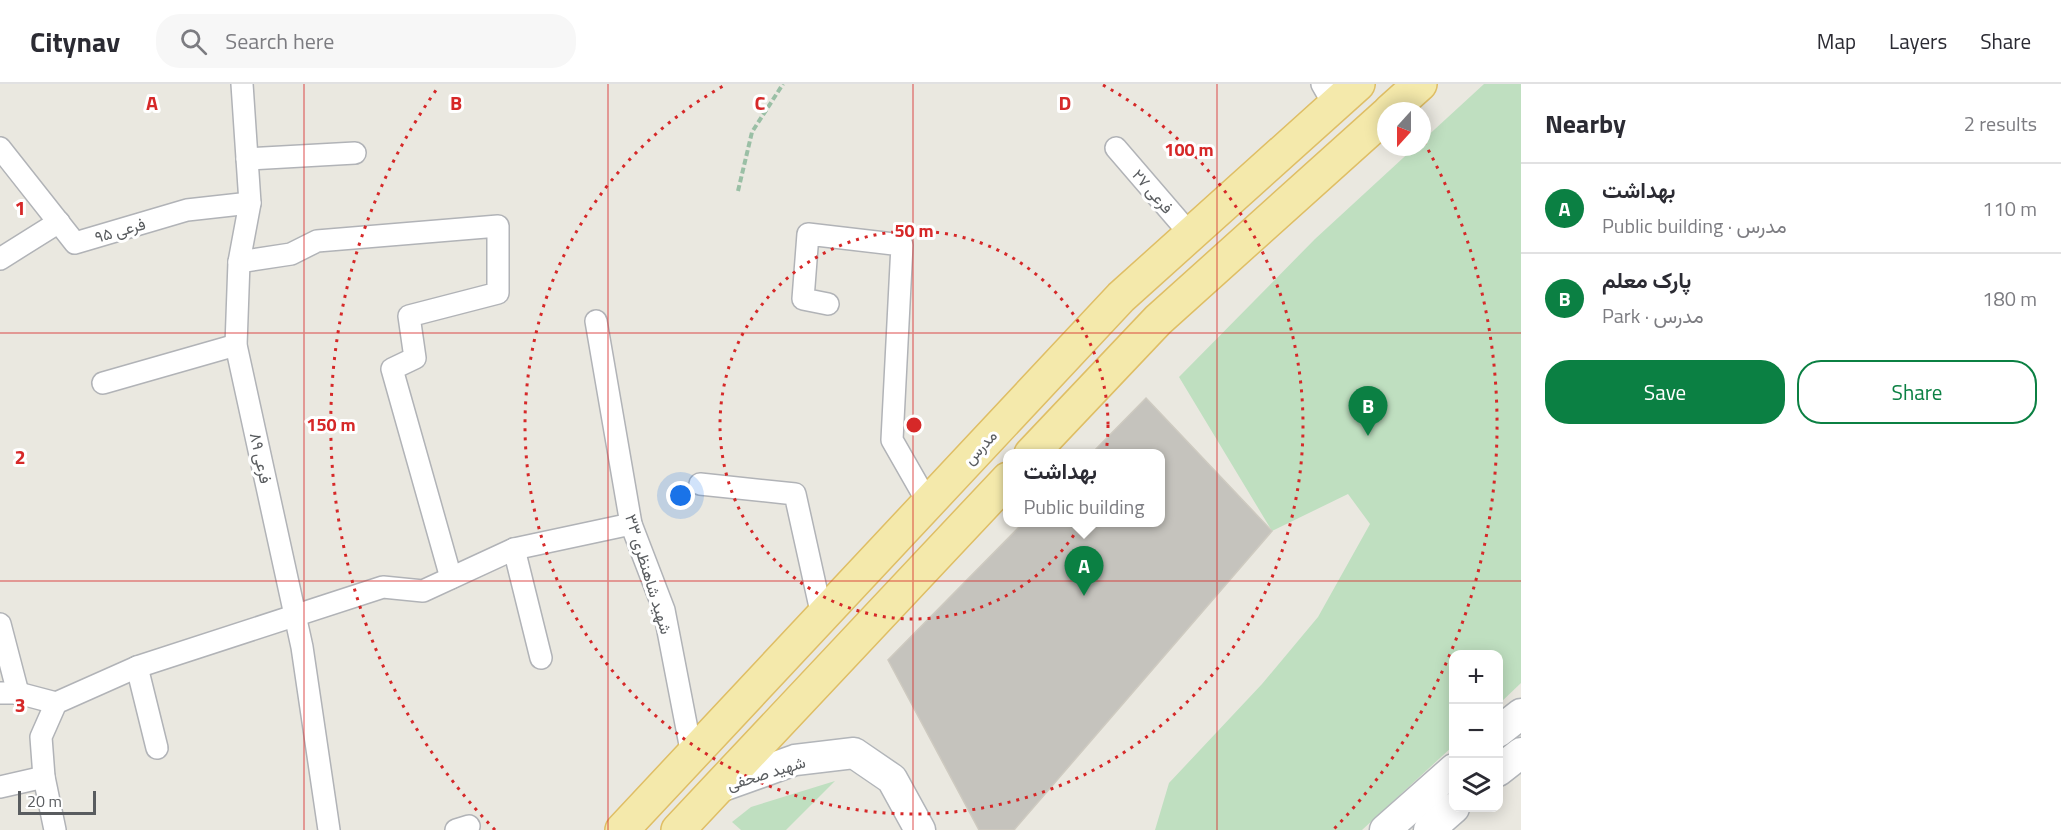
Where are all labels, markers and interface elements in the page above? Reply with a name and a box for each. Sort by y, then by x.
search box [156,14,576,68]
text: Citynav [30,20,120,63]
text: Search here [225,24,334,58]
icon: search [177,25,210,58]
text: Map [1817,25,1856,57]
text: Layers [1889,25,1947,57]
text: Share [1980,25,2031,57]
text: A [146,87,158,118]
text: B [450,87,462,118]
text: C [755,87,766,118]
text: D [1059,87,1071,118]
north arrow [1377,102,1431,156]
text: Nearby [1545,104,1626,143]
text: 2 results [1964,108,2037,139]
text: 100 m [1164,136,1214,163]
street label: فرعی ۲۷ [1127,163,1179,219]
text: بهداشت [1602,173,1676,207]
text: 1 [14,192,26,223]
text: A [1558,193,1571,224]
text: 110 m [1982,193,2037,224]
text: Public building · مدرس [1602,210,1787,241]
street label: فرعی ۹۵ [92,211,148,249]
text: 50 m [894,217,934,244]
text: پارک معلم [1602,263,1691,297]
text: B [1558,283,1571,314]
text: 180 m [1982,283,2037,314]
text: Park · مدرس [1602,300,1704,331]
button: Save [1545,360,1785,424]
button: Share [1797,360,2037,424]
pin: B [1348,386,1388,436]
text: 150 m [306,411,356,438]
centre of rings [904,415,924,435]
street label: مدرس [958,424,1002,470]
street label: فرعی ۸۹ [244,430,278,486]
text: 2 [14,441,26,472]
popup [1003,449,1165,527]
text: بهداشت [1023,454,1097,488]
your location [666,481,695,510]
text: Public building [1023,491,1145,522]
street label: ۳۳ شهید شاهنظری [619,511,679,637]
pin: A [1064,546,1104,596]
map controls [1449,650,1503,812]
button: + [1449,650,1503,704]
text: 3 [14,689,26,720]
button: − [1449,704,1503,758]
street label: شهید صحفی [724,750,808,796]
button: layers [1449,758,1503,812]
scale bar [18,788,96,816]
text: 20 m [27,789,62,813]

